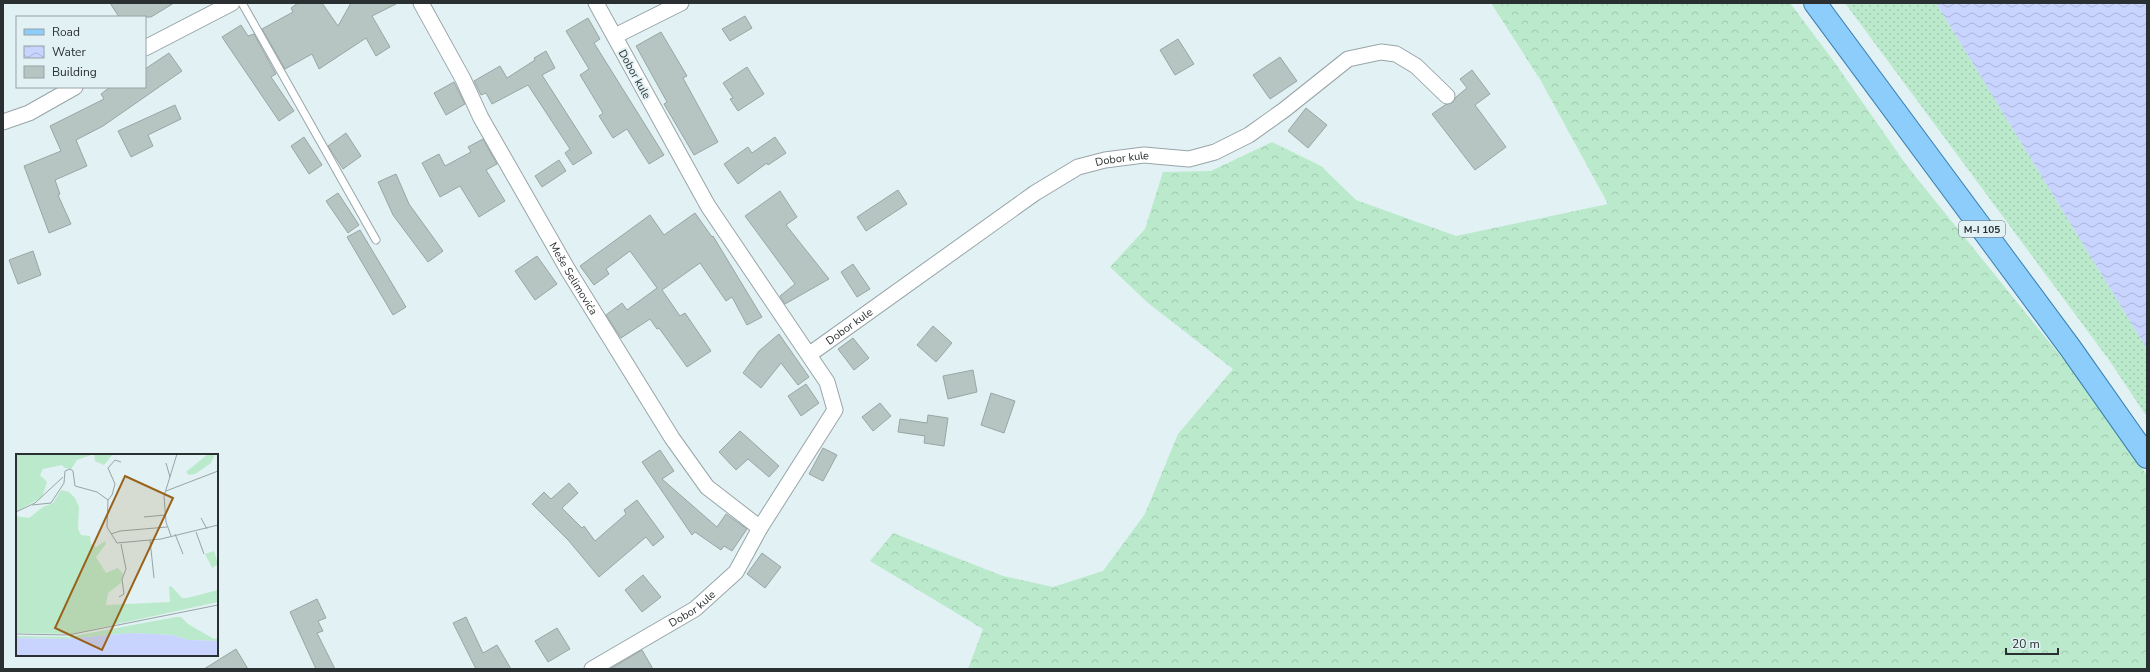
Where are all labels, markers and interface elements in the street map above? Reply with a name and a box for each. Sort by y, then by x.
legend [16,16,146,88]
text: Road [52,24,80,40]
text: Water [52,44,86,60]
street label: Dobor kule [615,47,654,102]
text: Building [52,64,97,80]
street label: Dobor kule [1094,148,1150,170]
road number: M-I 105 [1959,221,2005,237]
street label: Meše Selimovića [546,240,601,318]
street label: Dobor kule [823,304,876,348]
inset map [16,454,218,656]
street label: Dobor kule [666,587,719,631]
scale bar [2006,630,2058,656]
text: 20 m [2012,636,2040,652]

